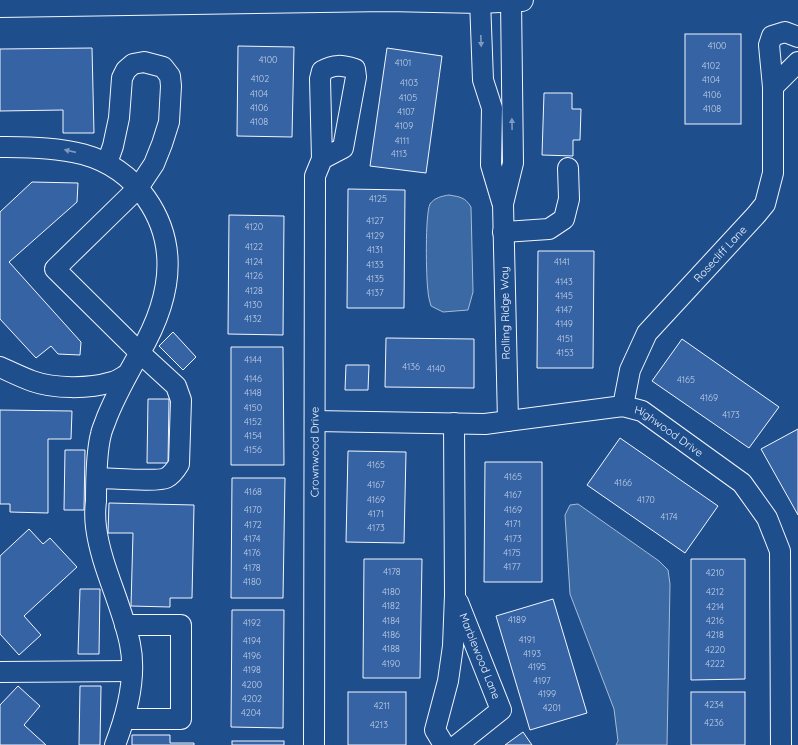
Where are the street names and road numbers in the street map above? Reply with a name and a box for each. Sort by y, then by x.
street label: Rosecliff Lane [690,223,750,285]
street label: Rolling Ridge Way [497,266,513,360]
street label: Highwood Drive [633,402,706,460]
street label: Crownwood Drive [307,407,322,497]
street label: Marblewood Lane [456,611,504,701]

